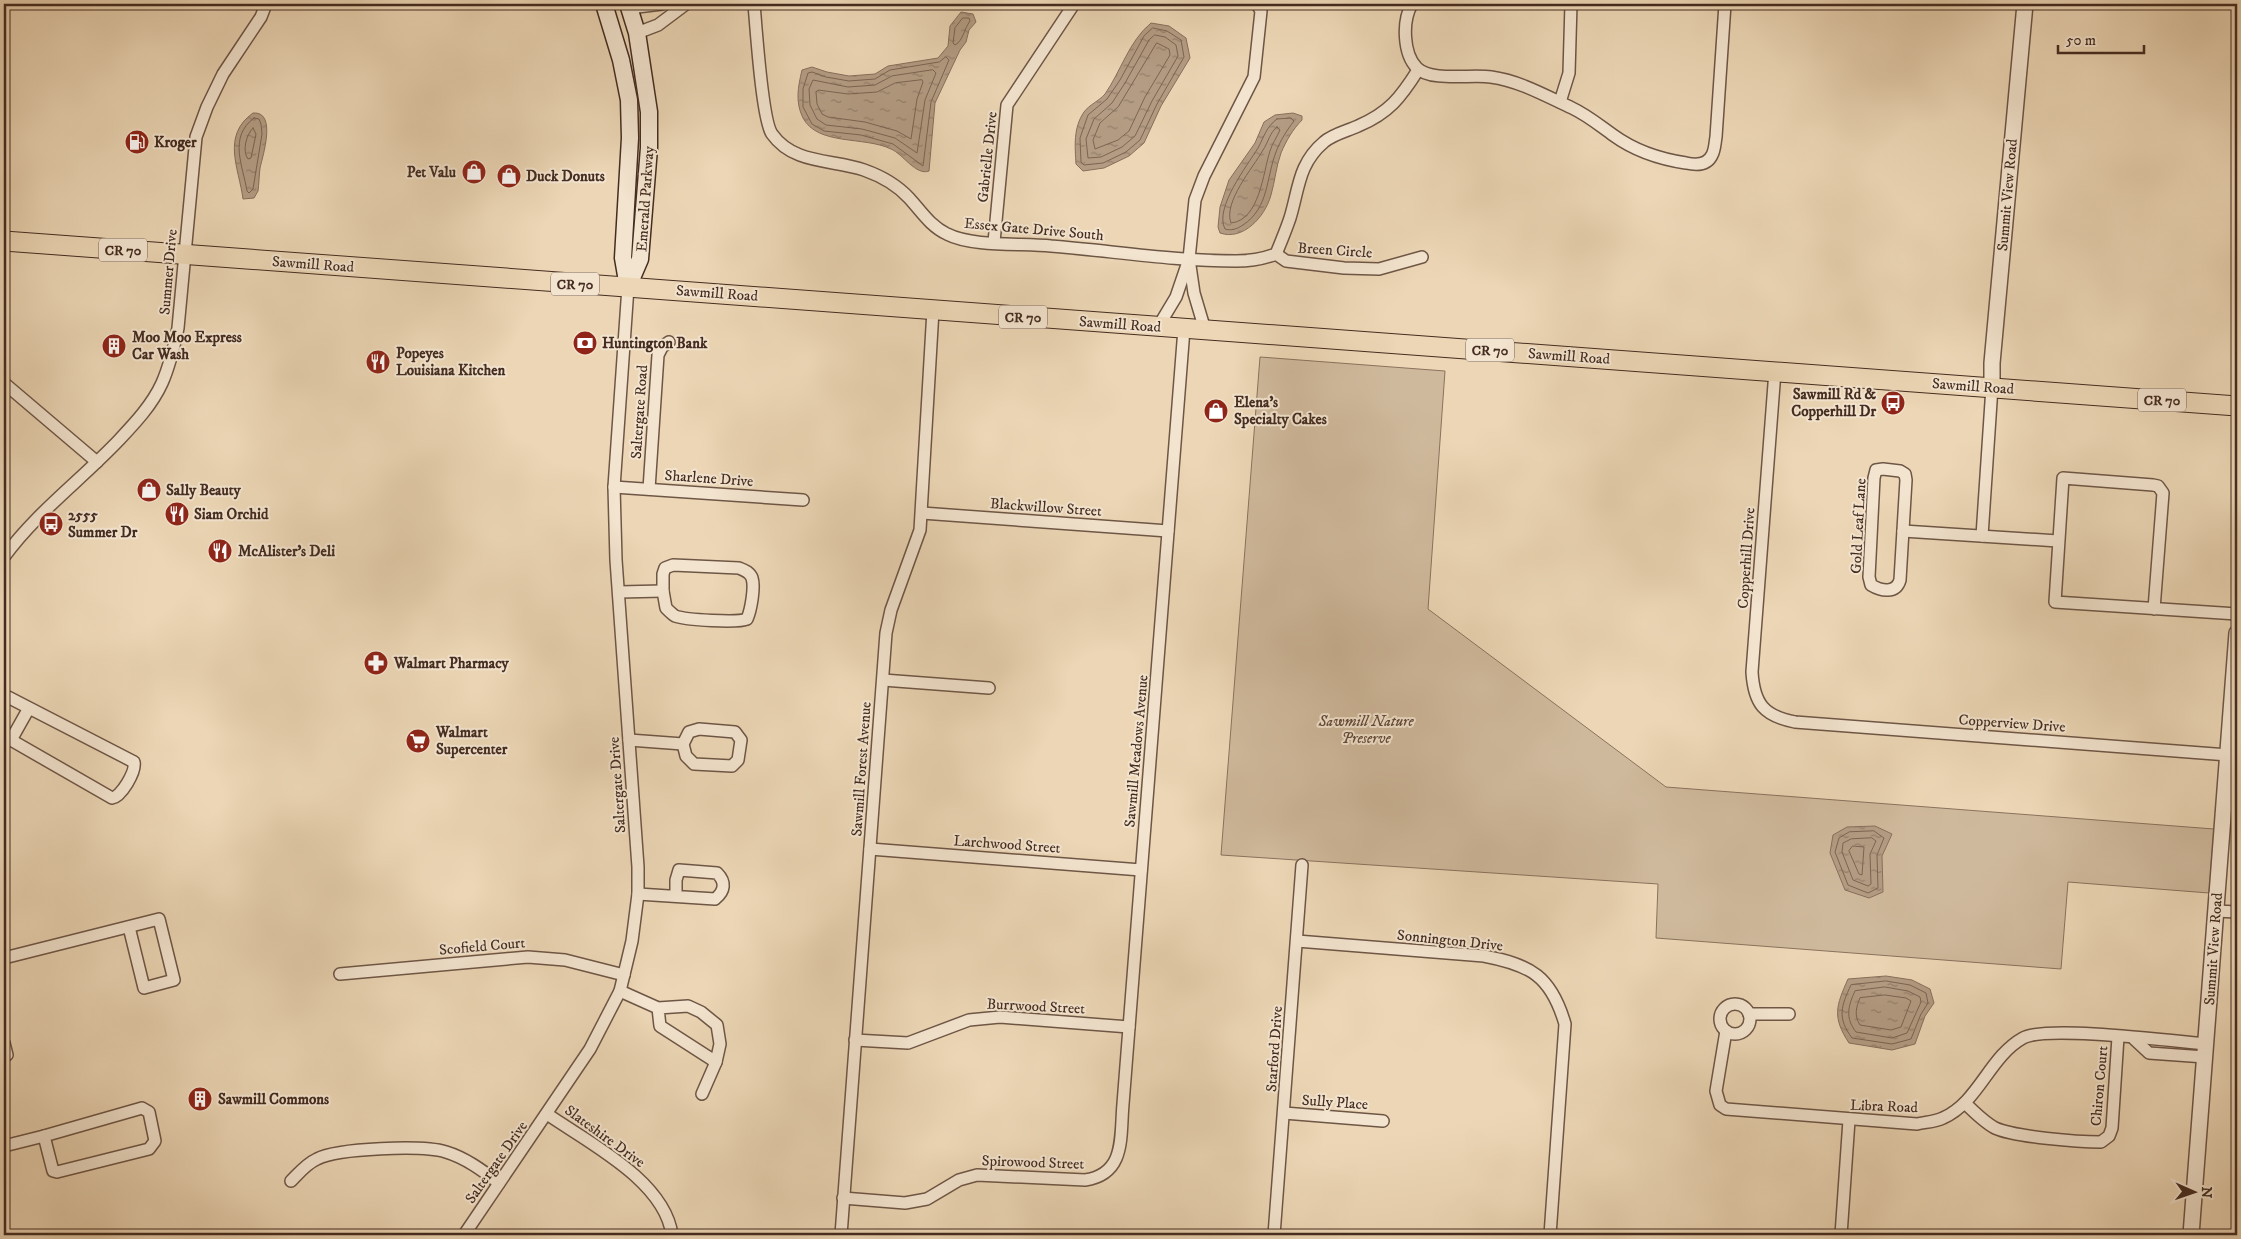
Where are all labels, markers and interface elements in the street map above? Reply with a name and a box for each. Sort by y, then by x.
scale bar [2058,22,2145,54]
text: 50 m [2066,31,2096,50]
street label: Gabrielle Drive [973,111,1002,203]
fuel station icon: Kroger [124,129,150,155]
place label: Kroger [154,133,197,152]
street label: Summit View Road [1993,138,2022,252]
street label: Emerald Parkway [632,145,659,253]
shop icon: Pet Valu [461,159,487,185]
place label: Pet Valu [407,163,457,182]
shop icon: Duck Donuts [496,163,522,189]
place label: Duck Donuts [526,167,605,186]
street label: Essex Gate Drive South [963,214,1105,245]
street label: Summer Drive [155,228,182,316]
road number: CR 70 [99,238,147,262]
street label: Breen Circle [1297,238,1373,263]
street label: Sawmill Road [271,252,355,277]
road number: CR 70 [551,272,599,296]
street label: Sawmill Road [675,281,759,306]
road number: CR 70 [999,306,1047,328]
street label: Sawmill Road [1078,312,1162,337]
place label: Moo Moo Express Car Wash [132,328,242,364]
bank icon: Huntington Bank [572,330,598,356]
building icon: Moo Moo Express Car Wash [101,333,127,359]
place label: Huntington Bank [602,334,708,353]
road number: CR 70 [1466,338,1514,362]
place label: Popeyes Louisiana Kitchen [396,344,506,380]
street label: Sawmill Road [1527,344,1611,369]
restaurant icon: Popeyes Louisiana Kitchen [365,349,391,375]
street label: Saltergate Road [627,364,652,460]
street label: Sawmill Road [1931,374,2015,399]
place label: Sawmill Rd & Copperhill Dr [1791,385,1876,421]
road number: CR 70 [2138,388,2186,412]
bus stop icon: Sawmill Rd & Copperhill Dr [1880,390,1906,416]
place label: Elena's Specialty Cakes [1234,393,1327,429]
shop icon: Elena's Specialty Cakes [1203,398,1229,424]
street label: Sharlene Drive [664,466,754,491]
shop icon: Sally Beauty [136,477,162,503]
street label: Gold Leaf Lane [1847,478,1870,574]
place label: Sally Beauty [166,481,242,500]
street label: Blackwillow Street [989,494,1103,521]
restaurant icon: Siam Orchid [164,501,190,527]
place label: Siam Orchid [194,505,269,524]
place label: 2555 Summer Dr [68,506,138,542]
street label: Copperhill Drive [1733,507,1760,609]
bus stop icon: 2555 Summer Dr [38,511,64,537]
restaurant icon: McAlister's Deli [207,538,233,564]
place label: McAlister's Deli [238,542,335,561]
pharmacy icon: Walmart Pharmacy [363,650,389,676]
place label: Walmart Pharmacy [393,654,510,673]
street label: Sawmill Meadows Avenue [1120,674,1153,828]
street label: Sawmill Forest Avenue [847,701,876,837]
street label: Copperview Drive [1958,710,2066,737]
park label: Sawmill Nature Preserve [1317,712,1414,748]
place label: Walmart Supercenter [435,723,508,759]
supermarket icon: Walmart Supercenter [405,728,431,754]
street label: Saltergate Drive [605,736,630,834]
street label: Larchwood Street [953,831,1061,858]
street label: Summit View Road [2200,892,2227,1006]
street label: Sonnington Drive [1396,925,1504,956]
street label: Scofield Court [438,933,526,960]
street label: Burrwood Street [986,994,1086,1019]
street label: Starford Drive [1262,1005,1287,1093]
street label: Chiron Court [2087,1045,2112,1127]
building icon: Sawmill Commons [187,1086,213,1112]
place label: Sawmill Commons [218,1090,329,1109]
street label: Sully Place [1301,1091,1369,1114]
street label: Libra Road [1850,1096,1919,1117]
street label: Slateshire Drive [561,1101,649,1172]
street label: Saltergate Drive [461,1117,532,1207]
street label: Spirowood Street [981,1151,1085,1174]
north arrow [2168,1166,2218,1216]
text: N [2197,1186,2215,1199]

